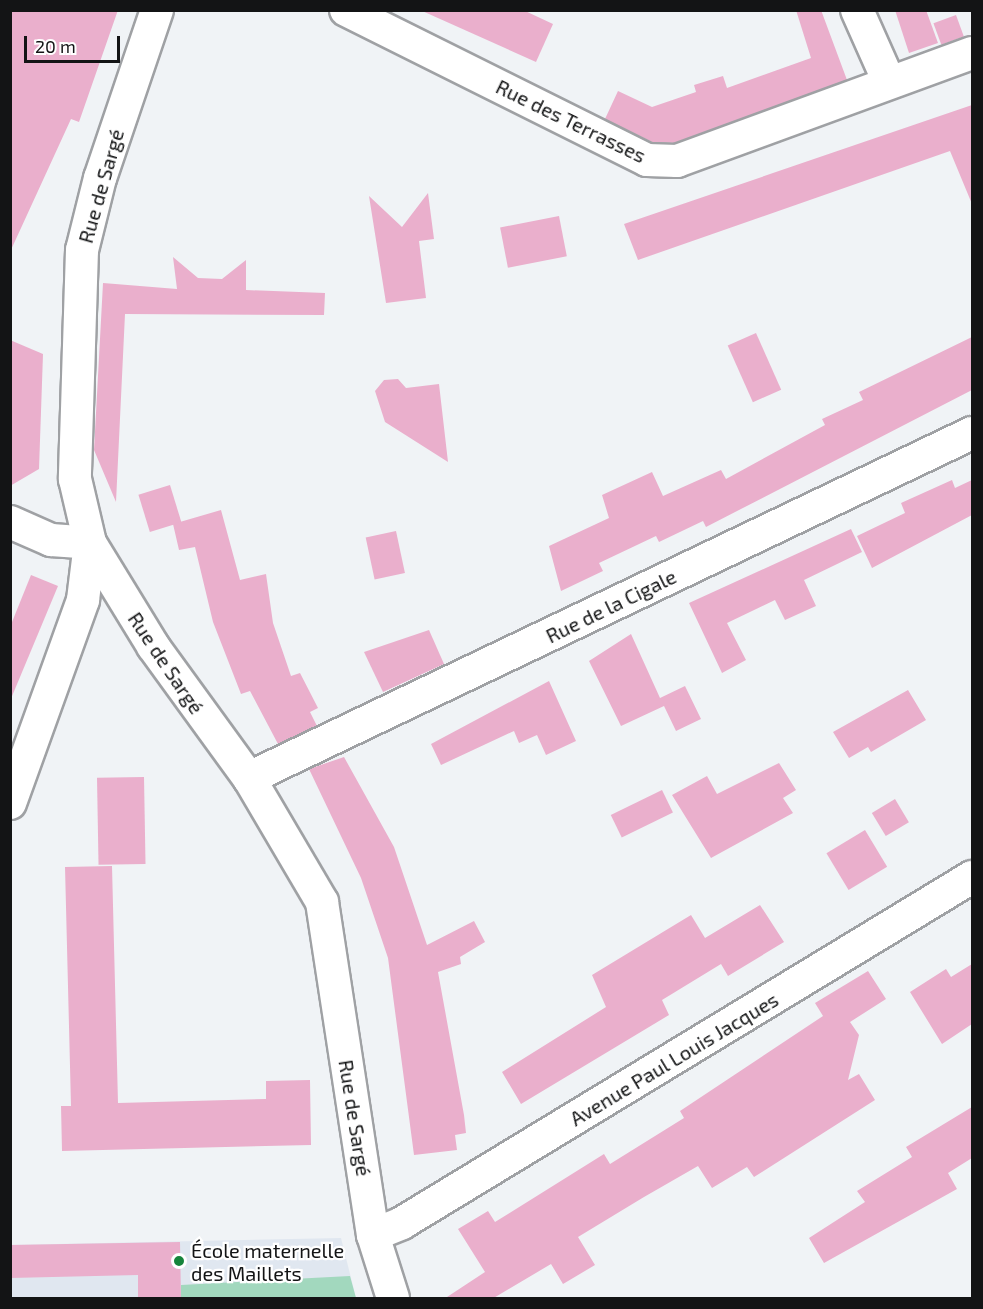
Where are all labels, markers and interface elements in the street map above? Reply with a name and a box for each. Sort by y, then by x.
scale bar [27,24,123,62]
text: 20 m [35,35,76,57]
street label: Rue des Terrasses [492,74,650,168]
street label: Rue de Sargé [73,126,129,246]
street label: Rue de la Cigale [542,564,680,648]
street label: Rue de Sargé [123,608,209,718]
street label: Avenue Paul Louis Jacques [565,987,783,1131]
street label: Rue de Sargé [334,1058,376,1178]
place label: École maternelle des Maillets [191,1238,344,1285]
marker: École maternelle des Maillets [172,1254,186,1268]

